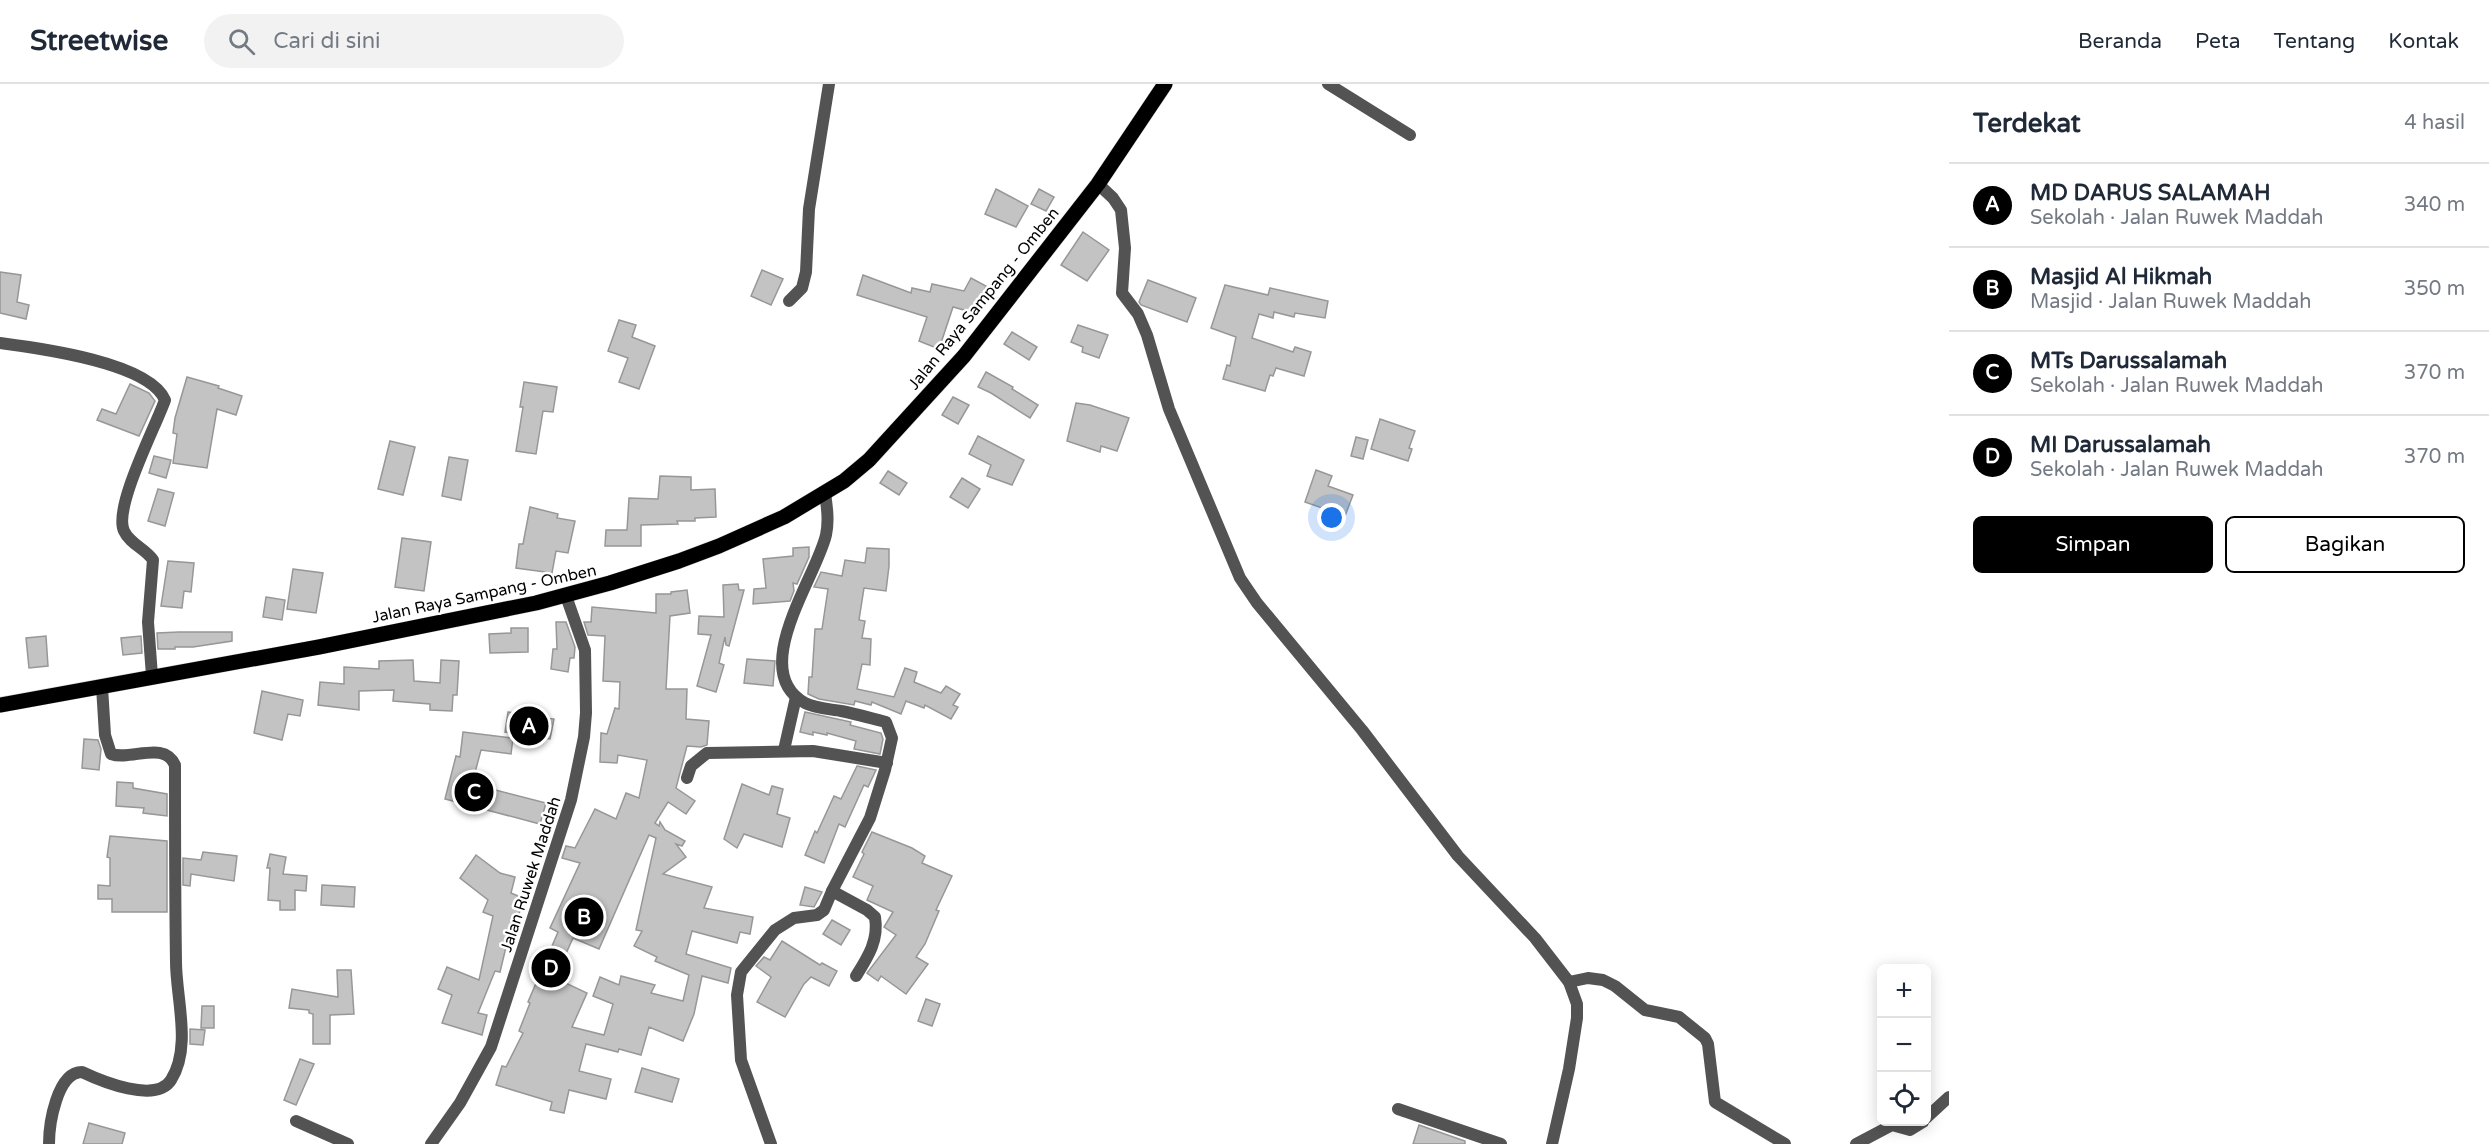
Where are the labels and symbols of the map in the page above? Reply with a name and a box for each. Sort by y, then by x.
street label: Jalan Raya Sampang - Omben [904,203,1064,394]
your location [1317,503,1346,532]
street label: Jalan Raya Sampang - Omben [370,560,598,628]
pin: A [510,704,548,748]
pin: C [454,770,494,814]
street label: Jalan Ruwek Maddah [496,794,566,955]
pin: B [564,894,604,940]
pin: D [532,946,570,990]

